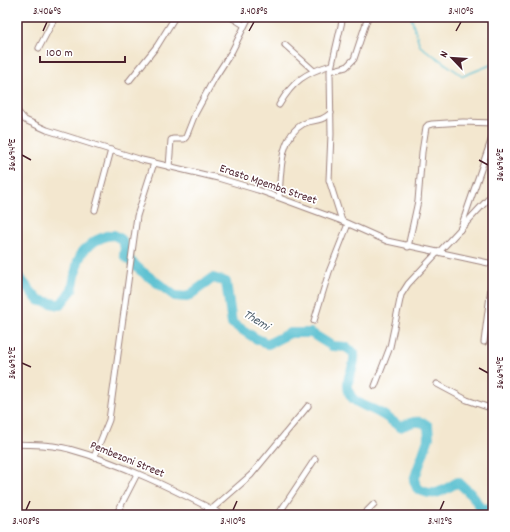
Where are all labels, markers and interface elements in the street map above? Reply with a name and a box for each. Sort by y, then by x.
text: 3.406°S [33,5,61,19]
text: 3.408°S [240,5,268,19]
text: 3.410°S [448,5,474,19]
scale bar [40,38,125,64]
north arrow [432,38,472,78]
text: 100 m [46,45,73,62]
text: N [436,48,453,60]
text: 36.694°E [6,138,20,171]
text: 36.696°E [494,148,508,182]
street label: Erasto Mpemba Street [217,160,319,210]
water label: Themi [239,305,275,338]
text: 36.692°E [6,346,20,379]
text: 36.694°E [494,356,508,389]
street label: Pembezoni Street [87,437,167,483]
text: 3.408°S [12,515,40,529]
text: 3.410°S [220,515,246,529]
text: 3.412°S [428,515,452,529]

